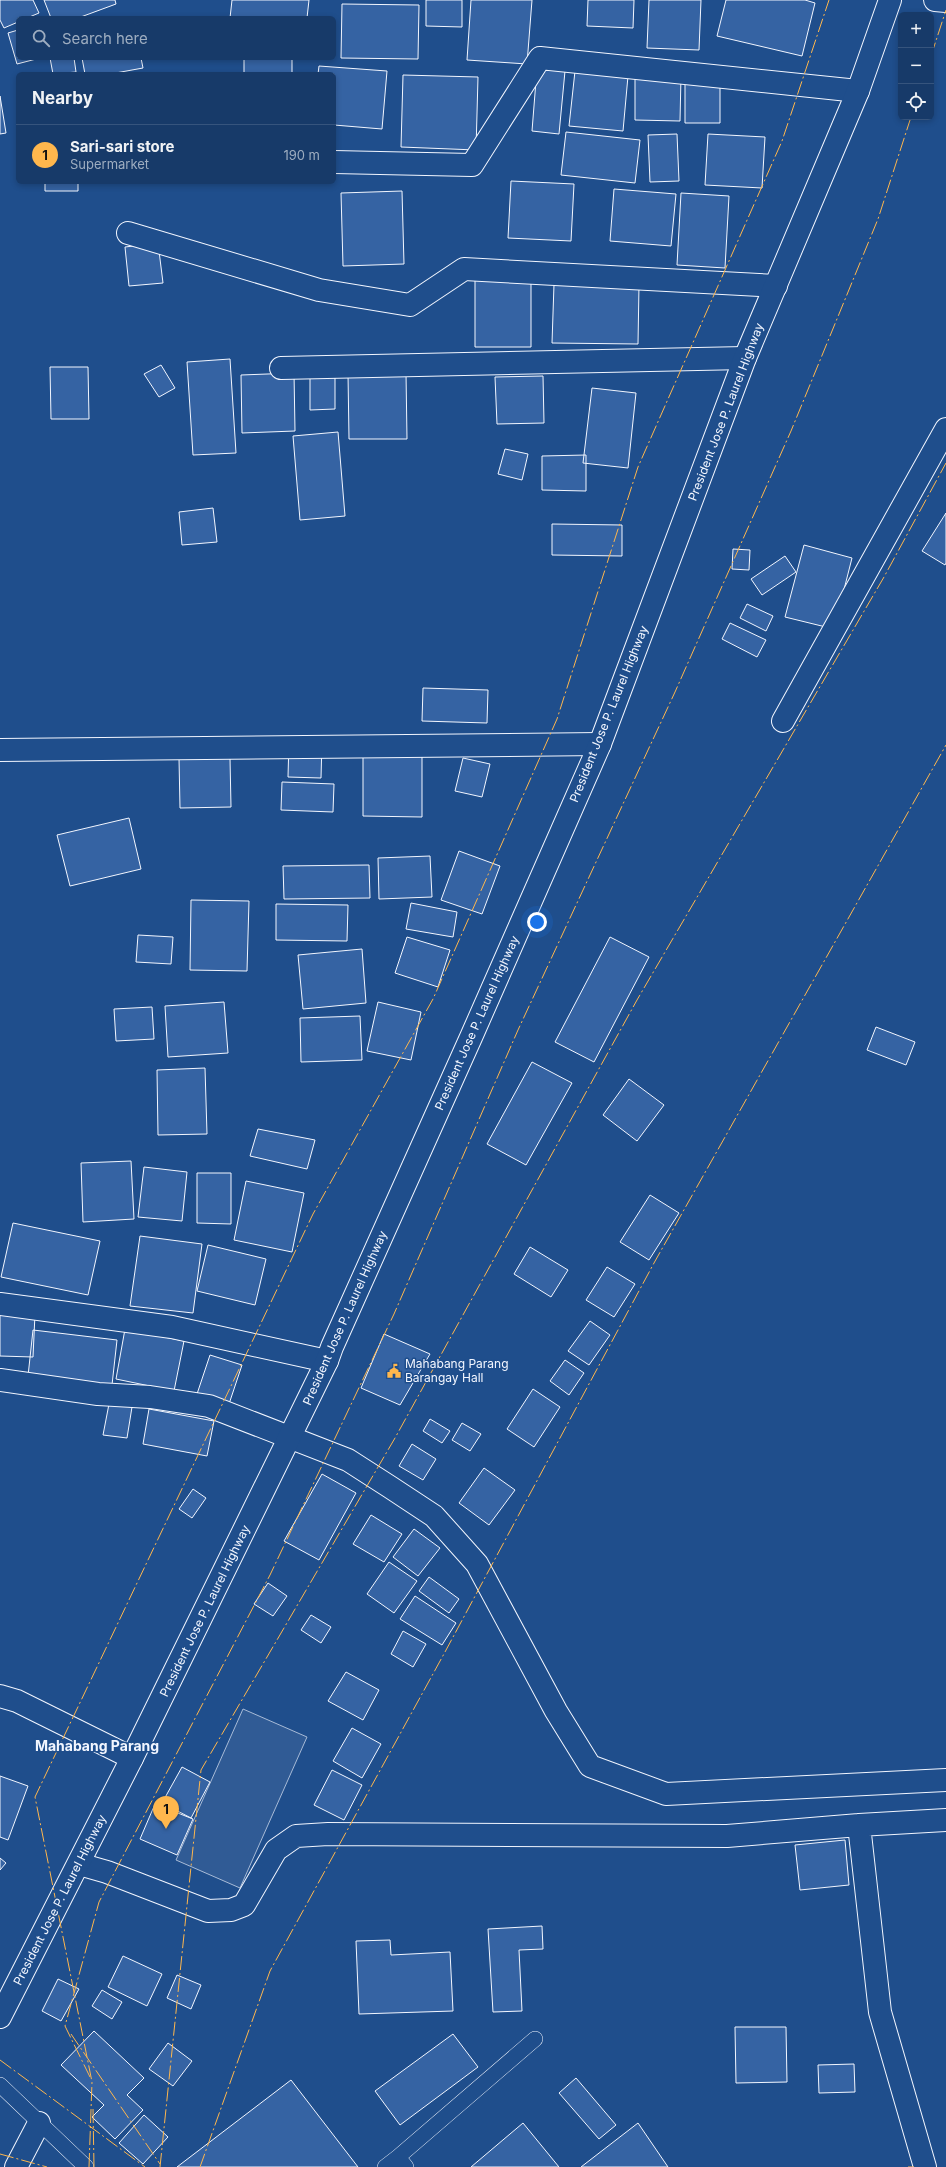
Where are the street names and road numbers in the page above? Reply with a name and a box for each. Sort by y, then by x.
street label: President Jose P. Laurel Highway [685,320,767,503]
street label: President Jose P. Laurel Highway [566,623,651,804]
street label: President Jose P. Laurel Highway [431,933,522,1112]
street label: President Jose P. Laurel Highway [299,1228,390,1407]
street label: President Jose P. Laurel Highway [156,1522,253,1699]
street label: President Jose P. Laurel Highway [10,1812,109,1988]

